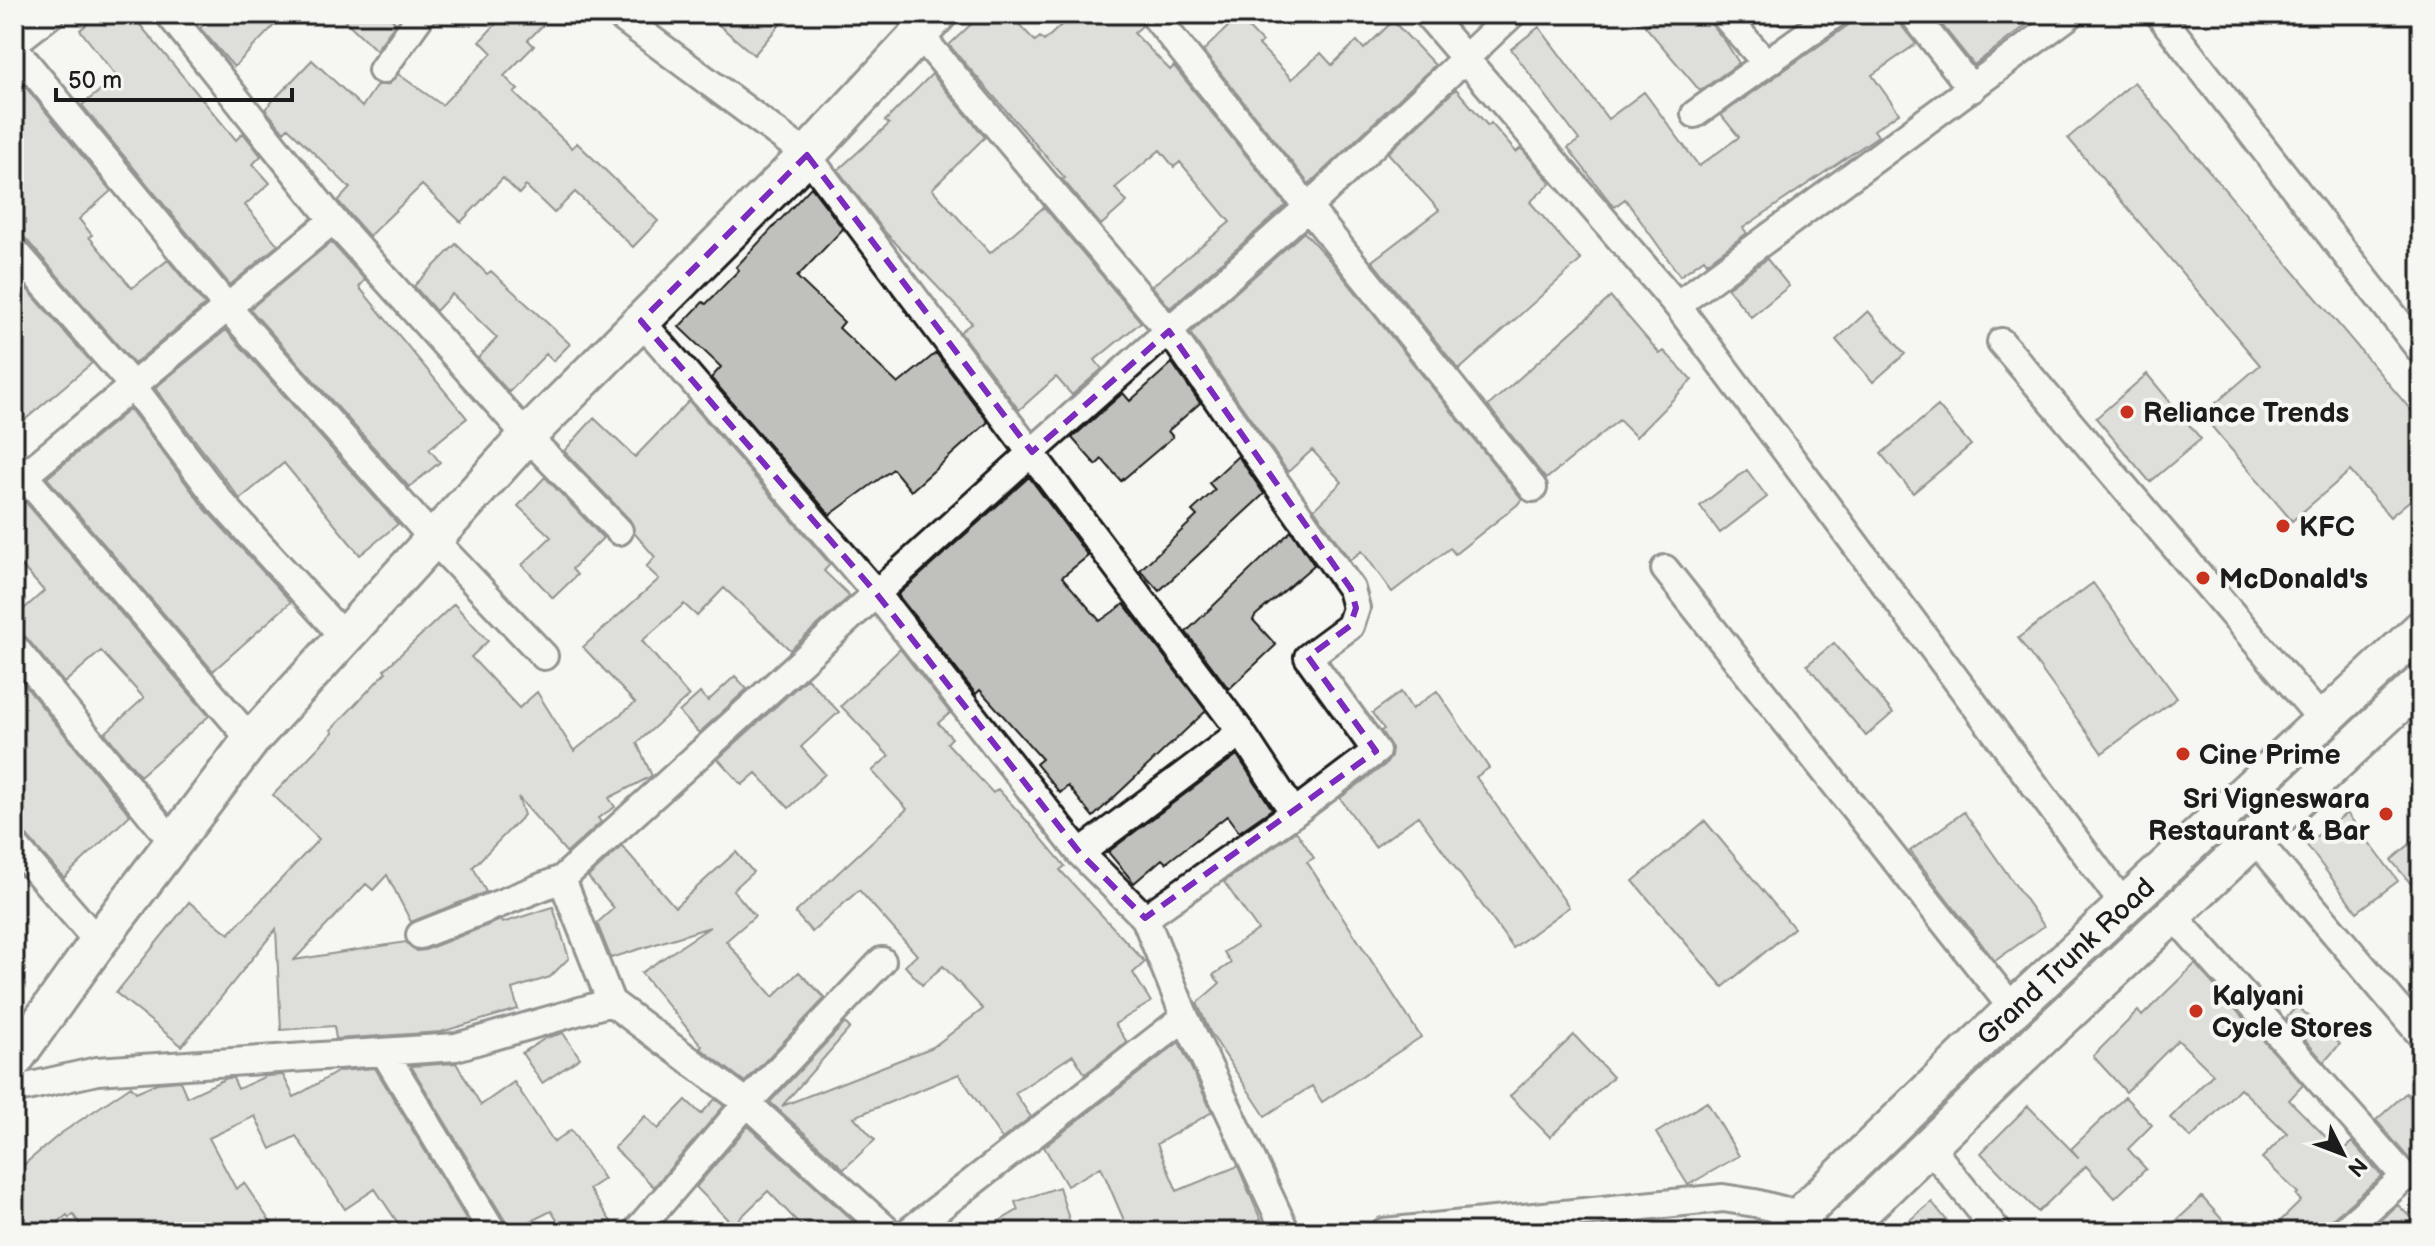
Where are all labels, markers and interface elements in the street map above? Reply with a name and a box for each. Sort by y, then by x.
scale bar [56,52,292,102]
text: 50 m [68,66,122,95]
place label: Reliance Trends [2143,397,2349,430]
marker: Reliance Trends [2118,403,2136,421]
place label: KFC [2299,511,2355,544]
marker: KFC [2274,517,2292,535]
place label: McDonald's [2219,563,2368,596]
marker: McDonald's [2194,569,2212,587]
place label: Cine Prime [2199,739,2341,772]
marker: Cine Prime [2174,745,2192,763]
place label: Sri Vigneswara Restaurant & Bar [2148,783,2371,848]
marker: Sri Vigneswara Restaurant & Bar [2377,805,2395,823]
street label: Grand Trunk Road [1970,871,2162,1053]
place label: Kalyani Cycle Stores [2212,980,2373,1045]
marker: Kalyani Cycle Stores [2187,1002,2205,1020]
north arrow [2303,1114,2383,1194]
text: N [2341,1151,2372,1182]

